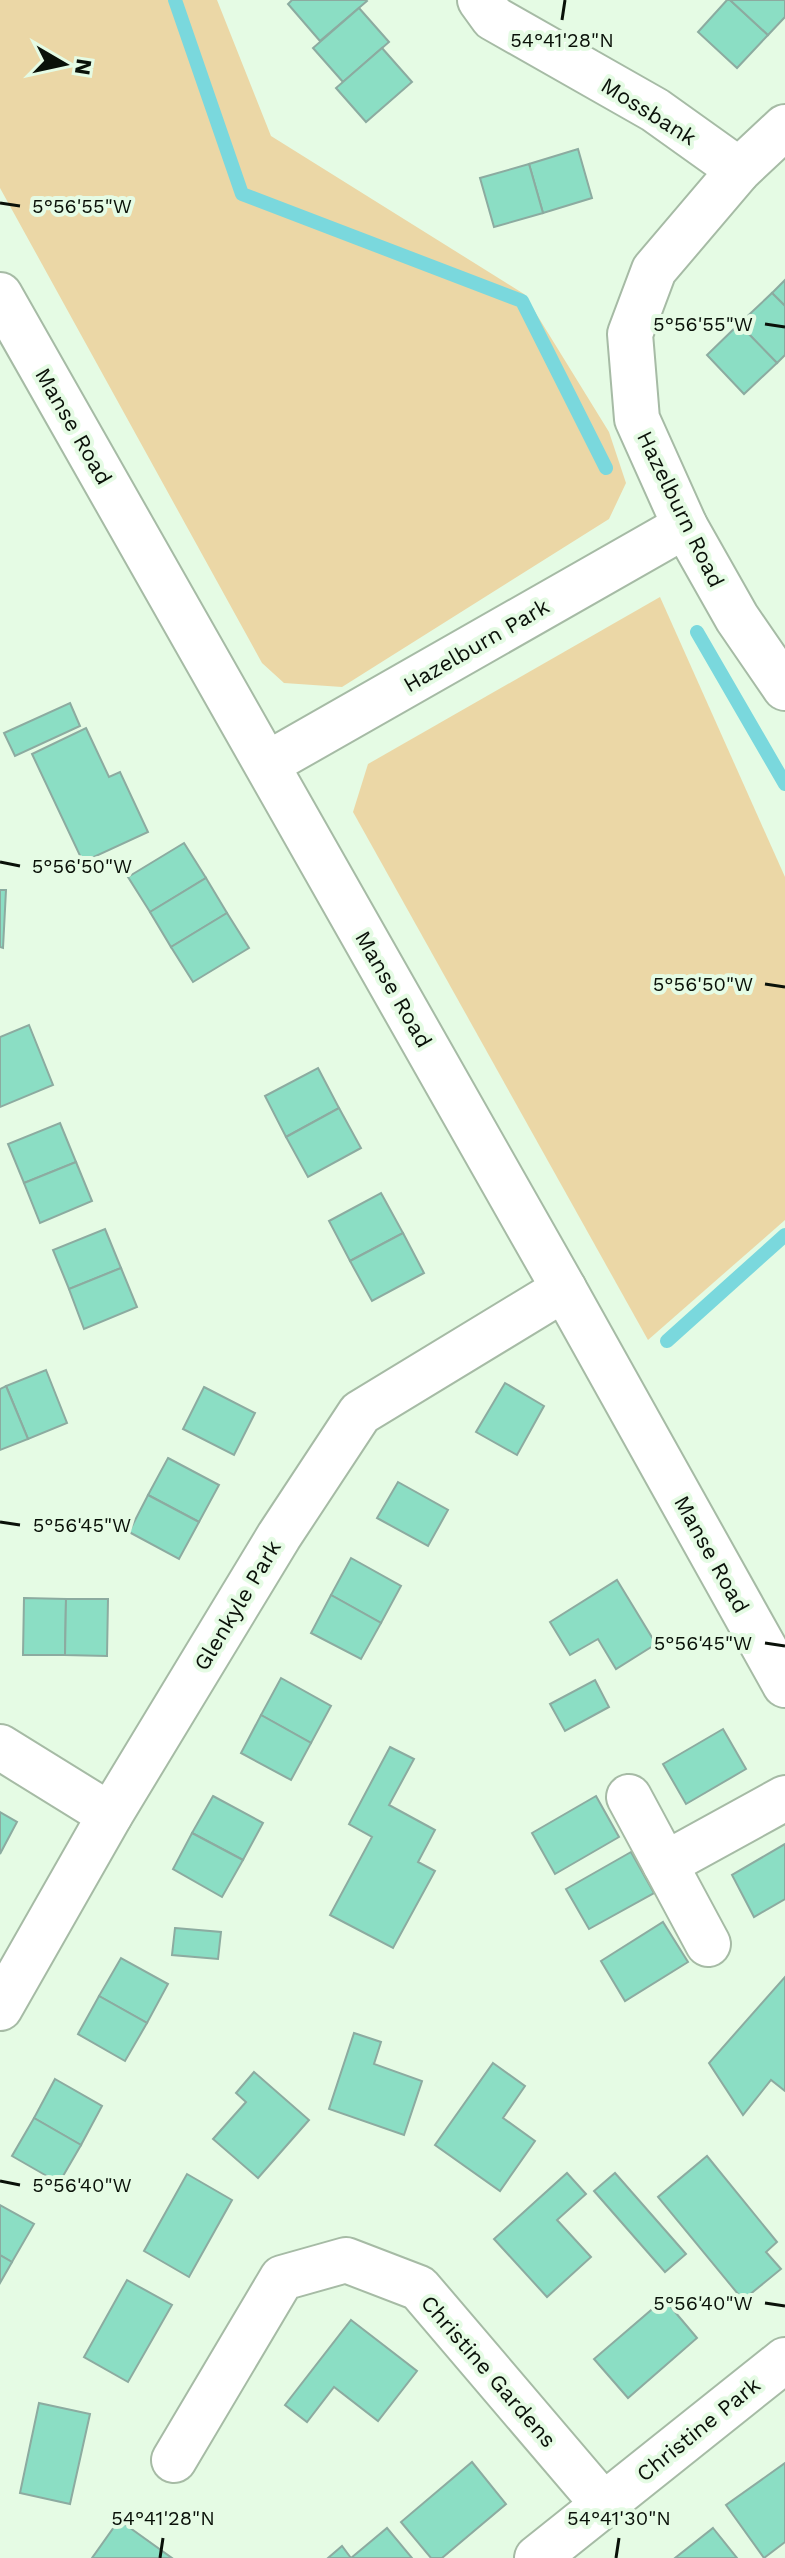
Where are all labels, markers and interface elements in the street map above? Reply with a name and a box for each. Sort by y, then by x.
north arrow [24,24,104,104]
text: 54°41'28"N [510,28,614,52]
text: N [70,57,97,77]
street label: Mossbank [597,72,701,150]
text: 5°56'55"W [32,194,132,218]
text: 5°56'55"W [653,312,753,336]
street label: Manse Road [30,364,117,489]
street label: Hazelburn Road [632,427,729,591]
street label: Hazelburn Park [399,594,554,697]
text: 5°56'50"W [32,854,132,878]
street label: Manse Road [350,927,437,1052]
text: 5°56'50"W [653,972,753,996]
street label: Manse Road [669,1491,754,1617]
text: 5°56'45"W [33,1513,131,1537]
street label: Glenkyle Park [189,1536,286,1675]
text: 5°56'45"W [654,1631,752,1655]
text: 5°56'40"W [32,2173,132,2197]
street label: Christine Gardens [416,2290,561,2452]
text: 5°56'40"W [653,2291,753,2315]
street label: Christine Park [632,2372,765,2487]
text: 54°41'28"N [111,2506,215,2530]
text: 54°41'30"N [567,2506,671,2530]

